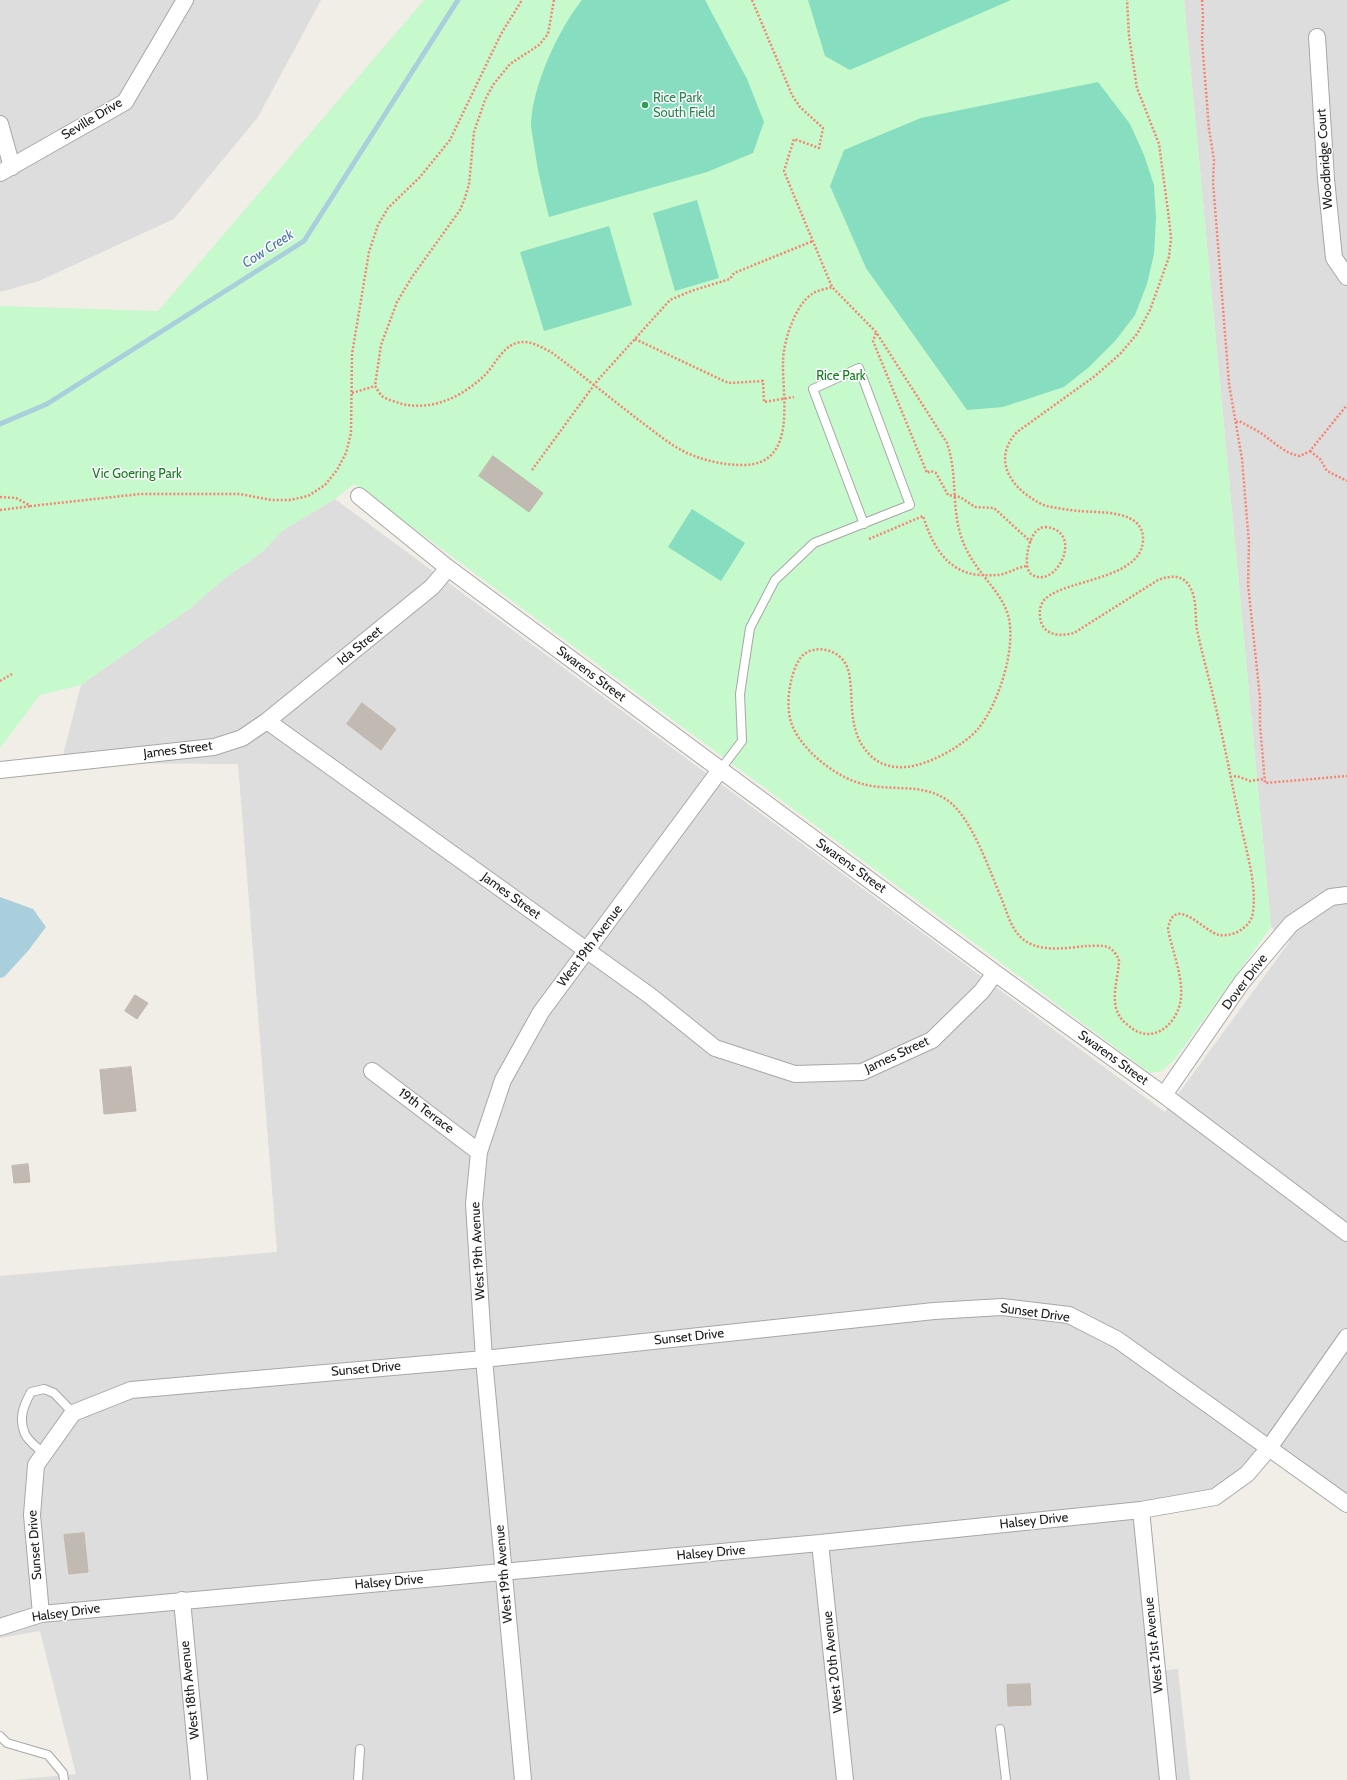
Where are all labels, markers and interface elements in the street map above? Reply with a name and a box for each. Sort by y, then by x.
place label: Rice Park South Field [653,90,715,121]
street label: Seville Drive [59,95,125,143]
marker: Rice Park South Field [640,100,650,110]
street label: Woodbridge Court [1314,108,1336,210]
water label: Cow Creek [239,226,297,272]
park label: Rice Park [816,368,866,384]
park label: Vic Goering Park [92,466,182,482]
street label: Ida Street [335,623,385,669]
street label: Swarens Street [553,643,629,705]
street label: James Street [143,738,213,762]
street label: Swarens Street [813,835,889,897]
street label: James Street [478,869,544,923]
street label: West 19th Avenue [554,902,626,990]
street label: Dover Drive [1219,951,1271,1013]
street label: Swarens Street [1075,1027,1151,1089]
street label: James Street [862,1033,932,1077]
street label: 19th Terrace [395,1085,457,1137]
street label: West 19th Avenue [468,1201,488,1301]
street label: Sunset Drive [999,1300,1071,1326]
street label: Sunset Drive [653,1326,725,1348]
street label: Sunset Drive [330,1358,402,1380]
street label: Sunset Drive [25,1509,45,1581]
street label: Halsey Drive [999,1510,1069,1532]
street label: West 19th Avenue [492,1524,516,1624]
street label: Halsey Drive [676,1542,746,1564]
street label: Halsey Drive [354,1571,424,1593]
street label: West 21st Avenue [1141,1596,1167,1694]
street label: Halsey Drive [31,1600,101,1626]
street label: West 20th Avenue [820,1610,846,1714]
street label: West 18th Avenue [177,1640,203,1740]

